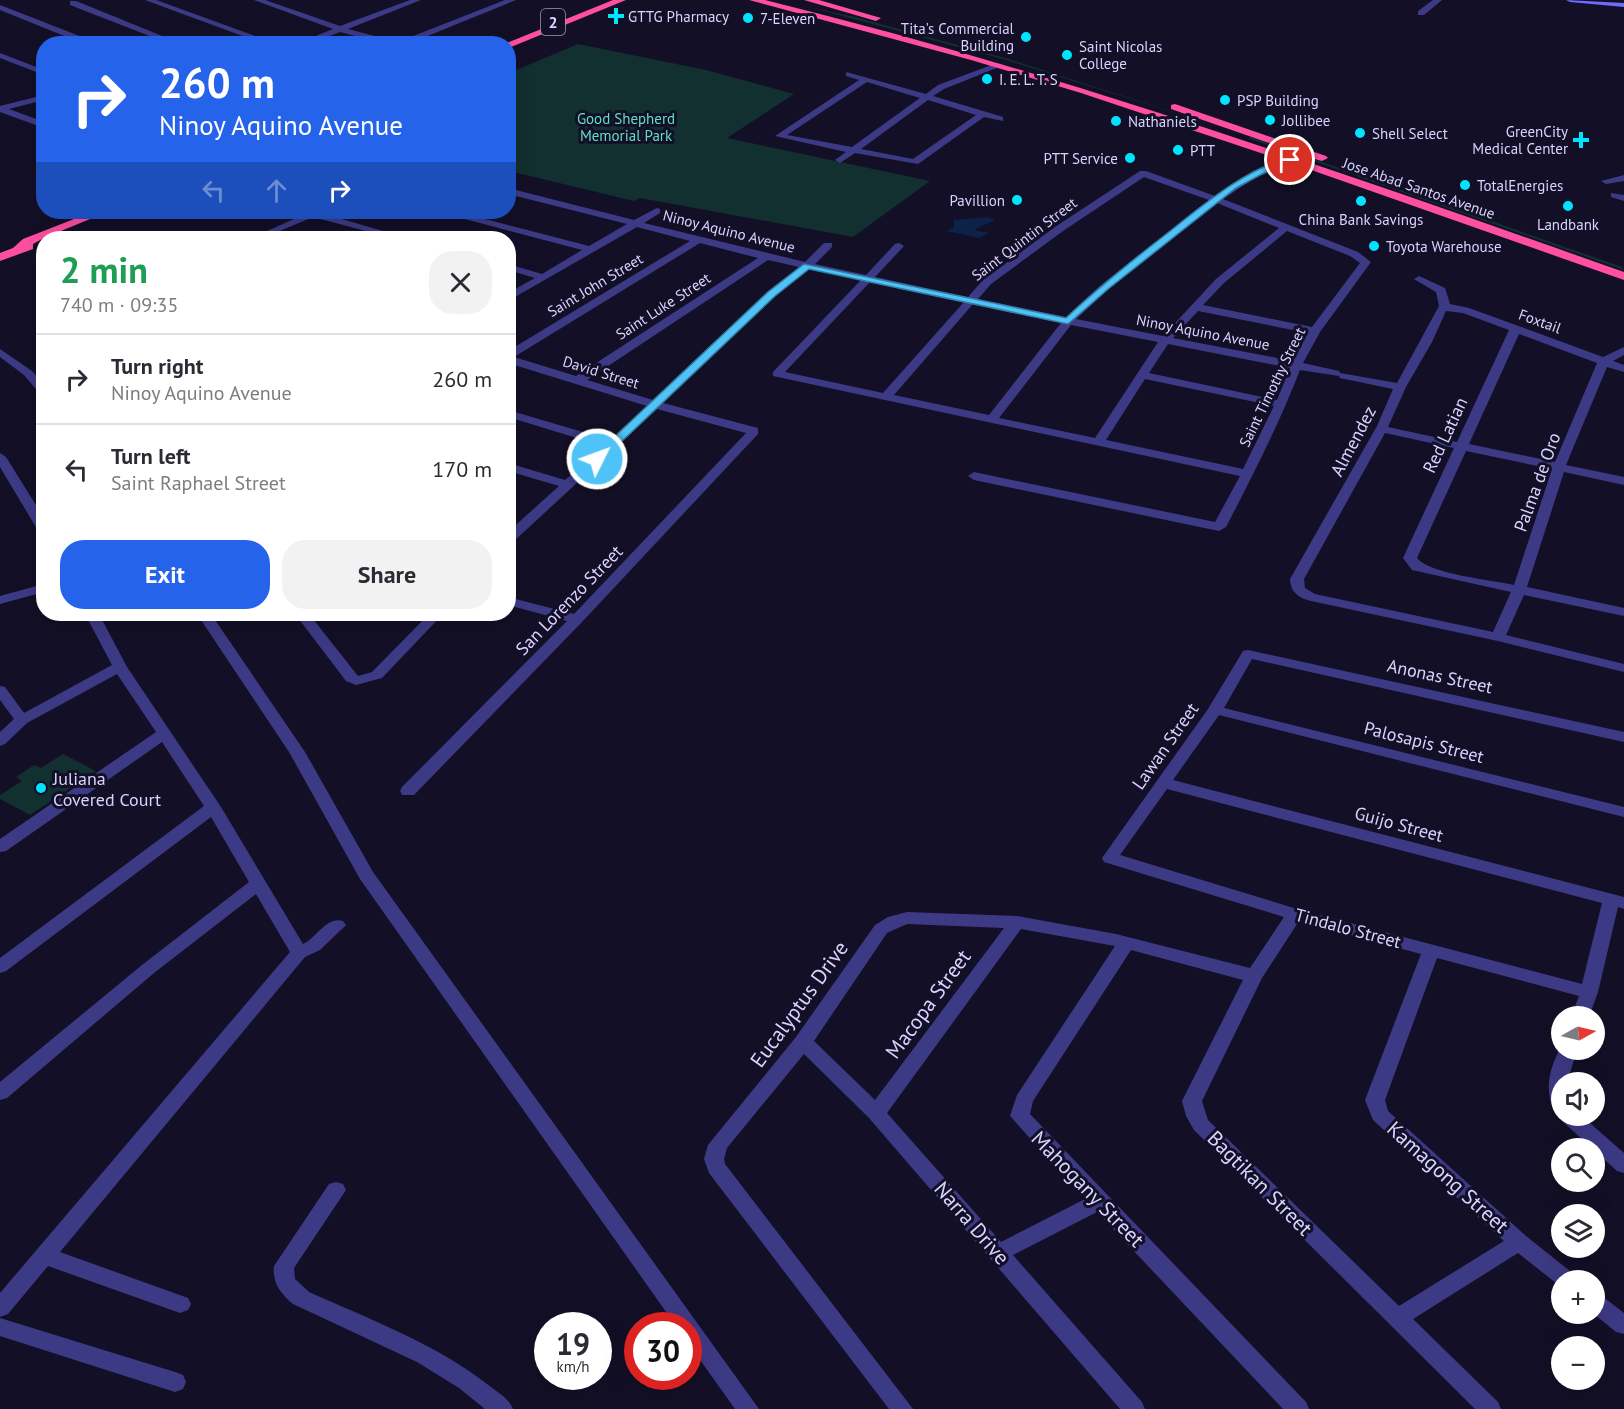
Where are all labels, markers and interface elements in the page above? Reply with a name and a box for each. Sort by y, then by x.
place label: GTTG Pharmacy [628,7,729,26]
road number: 2 [541,9,565,35]
marker: GTTG Pharmacy [609,9,623,23]
place label: 7-Eleven [760,9,815,28]
marker: 7-Eleven [741,11,755,25]
place label: Tita's Commercial Building [901,19,1015,55]
marker: Tita's Commercial Building [1019,30,1033,44]
place label: Saint Nicolas College [1079,37,1162,73]
marker: Saint Nicolas College [1060,48,1074,62]
text: 260 m [159,55,275,110]
icon: right [60,60,138,138]
place label: I. E. L. T. S [999,70,1058,89]
marker: I. E. L. T. S [980,72,994,86]
place label: PSP Building [1237,91,1319,110]
marker: PSP Building [1218,93,1232,107]
text: Ninoy Aquino Avenue [159,108,403,142]
park label: Good Shepherd Memorial Park [577,109,675,145]
place label: Jollibee [1281,111,1330,130]
place label: Nathaniels [1128,112,1197,131]
marker: Jollibee [1263,113,1277,127]
marker: Nathaniels [1109,114,1123,128]
place label: GreenCity Medical Center [1472,122,1568,158]
place label: Shell Select [1372,124,1448,143]
marker: Shell Select [1353,126,1367,140]
marker: GreenCity Medical Center [1572,131,1590,149]
pin [1264,134,1315,185]
place label: PTT [1190,141,1216,160]
marker: PTT [1171,143,1185,157]
icon: arrive [1273,143,1306,176]
place label: PTT Service [1044,149,1118,168]
marker: PTT Service [1123,151,1137,165]
street label: Jose Abad Santos Avenue [1340,153,1498,223]
icon: left [197,174,230,207]
icon: ahead [260,174,293,207]
icon: right [323,174,356,207]
place label: TotalEnergies [1477,176,1563,195]
marker: TotalEnergies [1458,178,1472,192]
place label: Pavillion [949,191,1005,210]
street label: Saint Quintin Street [968,193,1080,285]
marker: Pavillion [1010,193,1024,207]
marker: China Bank Savings [1354,194,1368,208]
marker: Landbank [1561,199,1575,213]
street label: Ninoy Aquino Avenue [661,205,797,257]
place label: China Bank Savings [1299,210,1423,229]
place label: Landbank [1537,215,1600,234]
place label: Toyota Warehouse [1386,237,1502,256]
marker: Toyota Warehouse [1367,239,1381,253]
text: 2 min [60,246,148,293]
street label: Saint John Street [544,249,646,321]
button: close [429,251,492,314]
street label: Saint Luke Street [612,268,714,344]
text: 740 m · 09:35 [60,292,178,318]
street label: Foxtail [1516,305,1565,338]
street label: Ninoy Aquino Avenue [1135,310,1271,354]
street label: Saint Timothy Street [1235,324,1309,450]
street label: David Street [561,351,641,393]
text: Turn right [111,352,203,380]
icon: right [60,363,93,396]
text: 260 m [432,365,492,393]
text: Ninoy Aquino Avenue [111,380,292,406]
street label: Red Latian [1417,393,1473,477]
street label: Almendez [1325,402,1381,480]
position arrow [565,427,629,491]
street label: Palma de Oro [1508,429,1566,535]
text: Turn left [111,442,191,470]
icon: left [60,453,93,486]
text: 170 m [432,455,492,483]
text: Saint Raphael Street [111,470,286,496]
button: Exit [60,540,270,609]
button: Share [282,540,492,609]
street label: San Lorenzo Street [511,540,627,660]
street label: Anonas Street [1385,654,1495,698]
street label: Lawan Street [1127,698,1203,794]
street label: Palosapis Street [1362,716,1486,768]
place label: Juliana Covered Court [52,767,161,811]
marker: Juliana Covered Court [34,781,48,795]
street label: Guijo Street [1352,801,1446,847]
street label: Tindalo Street [1292,903,1404,953]
street label: Eucalyptus Drive [744,936,854,1072]
street label: Macopa Street [879,944,977,1064]
north arrow [1551,1006,1605,1060]
map controls [1551,1006,1605,1390]
button: sound [1551,1072,1605,1126]
street label: Kamagong Street [1382,1115,1514,1239]
street label: Mahogany Street [1026,1125,1150,1253]
street label: Bagtikan Street [1202,1125,1318,1241]
button: search [1551,1138,1605,1192]
street label: Narra Drive [928,1176,1016,1270]
button: layers [1551,1204,1605,1258]
button: + [1551,1270,1605,1324]
speed limit sign: 30 [624,1312,702,1390]
text: 19 [556,1324,590,1363]
button: − [1551,1336,1605,1390]
text: km/h [557,1357,589,1376]

